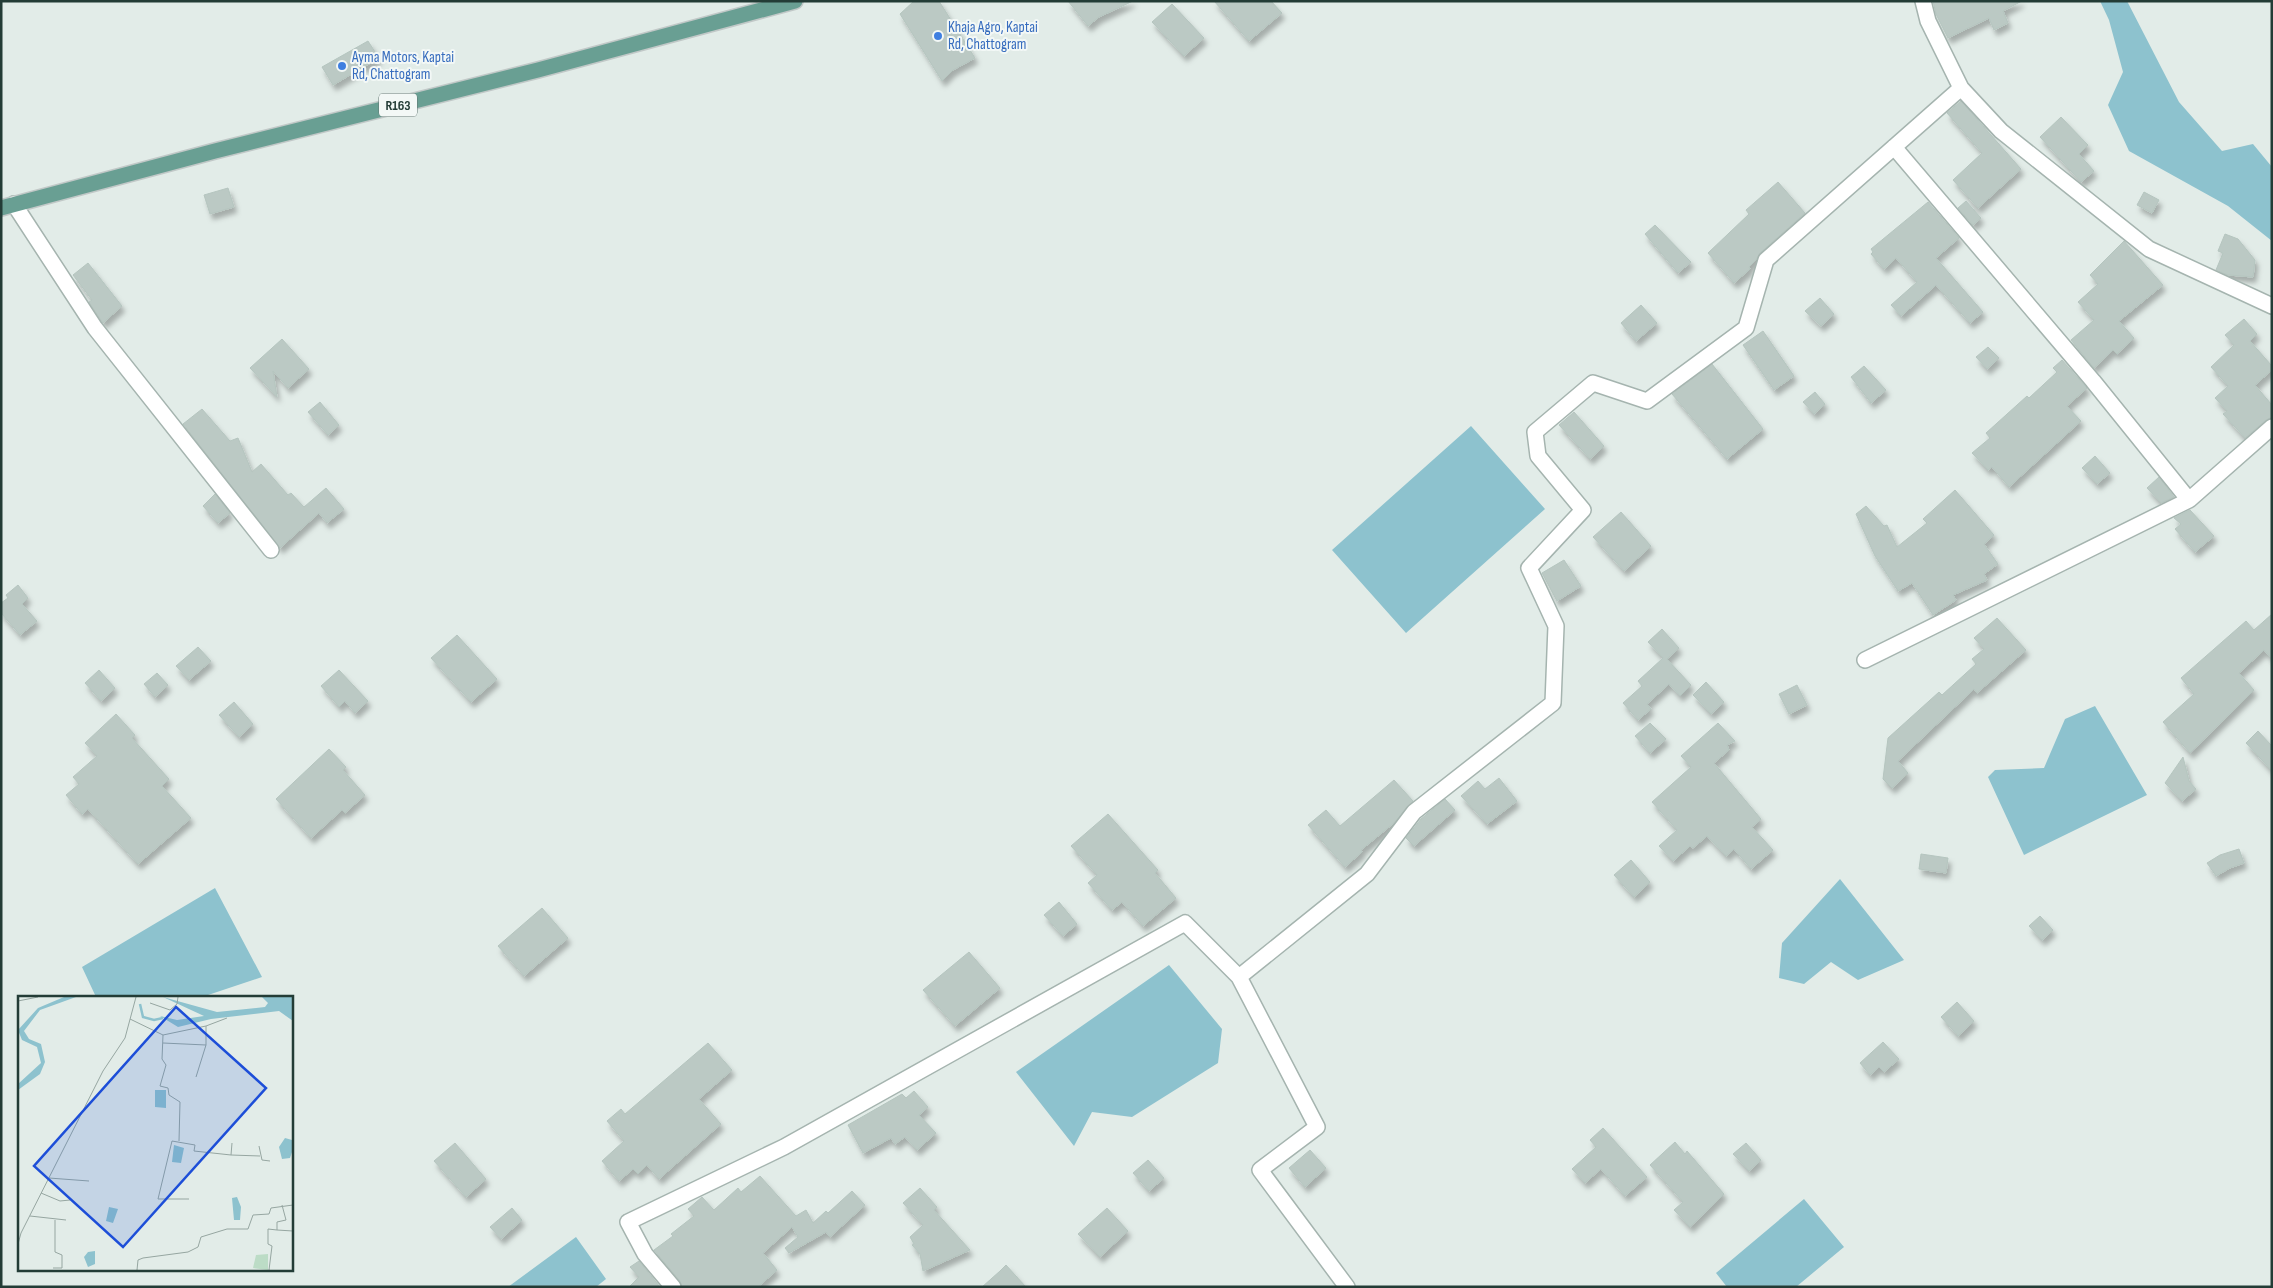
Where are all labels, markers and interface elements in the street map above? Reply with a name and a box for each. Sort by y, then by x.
place label: Khaja Agro, Kaptai Rd, Chattogram [948,18,1038,54]
marker: Khaja Agro, Kaptai Rd, Chattogram [932,30,944,42]
place label: Ayma Motors, Kaptai Rd, Chattogram [351,48,454,84]
marker: Ayma Motors, Kaptai Rd, Chattogram [336,60,348,72]
road number: R163 [379,94,417,116]
inset map [18,996,292,1270]

